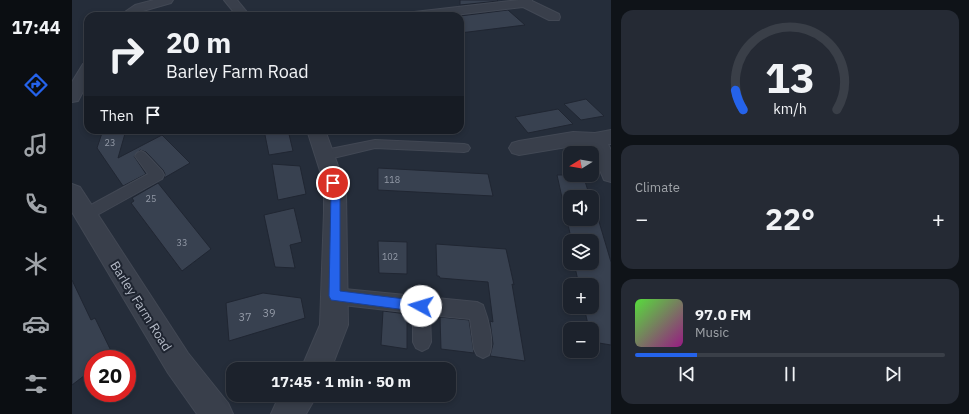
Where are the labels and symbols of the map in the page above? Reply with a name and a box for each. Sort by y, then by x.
house number: 23 [105,137,115,148]
north arrow [563,146,599,182]
pin [316,166,350,200]
house number: 118 [384,174,400,185]
house number: 25 [146,193,156,204]
house number: 33 [177,237,187,248]
house number: 102 [382,251,398,262]
street label: Barley Farm Road [106,258,176,354]
position arrow [400,285,442,327]
house number: 39 [262,306,276,320]
house number: 37 [238,310,252,324]
speed limit sign: 20 [84,350,136,402]

